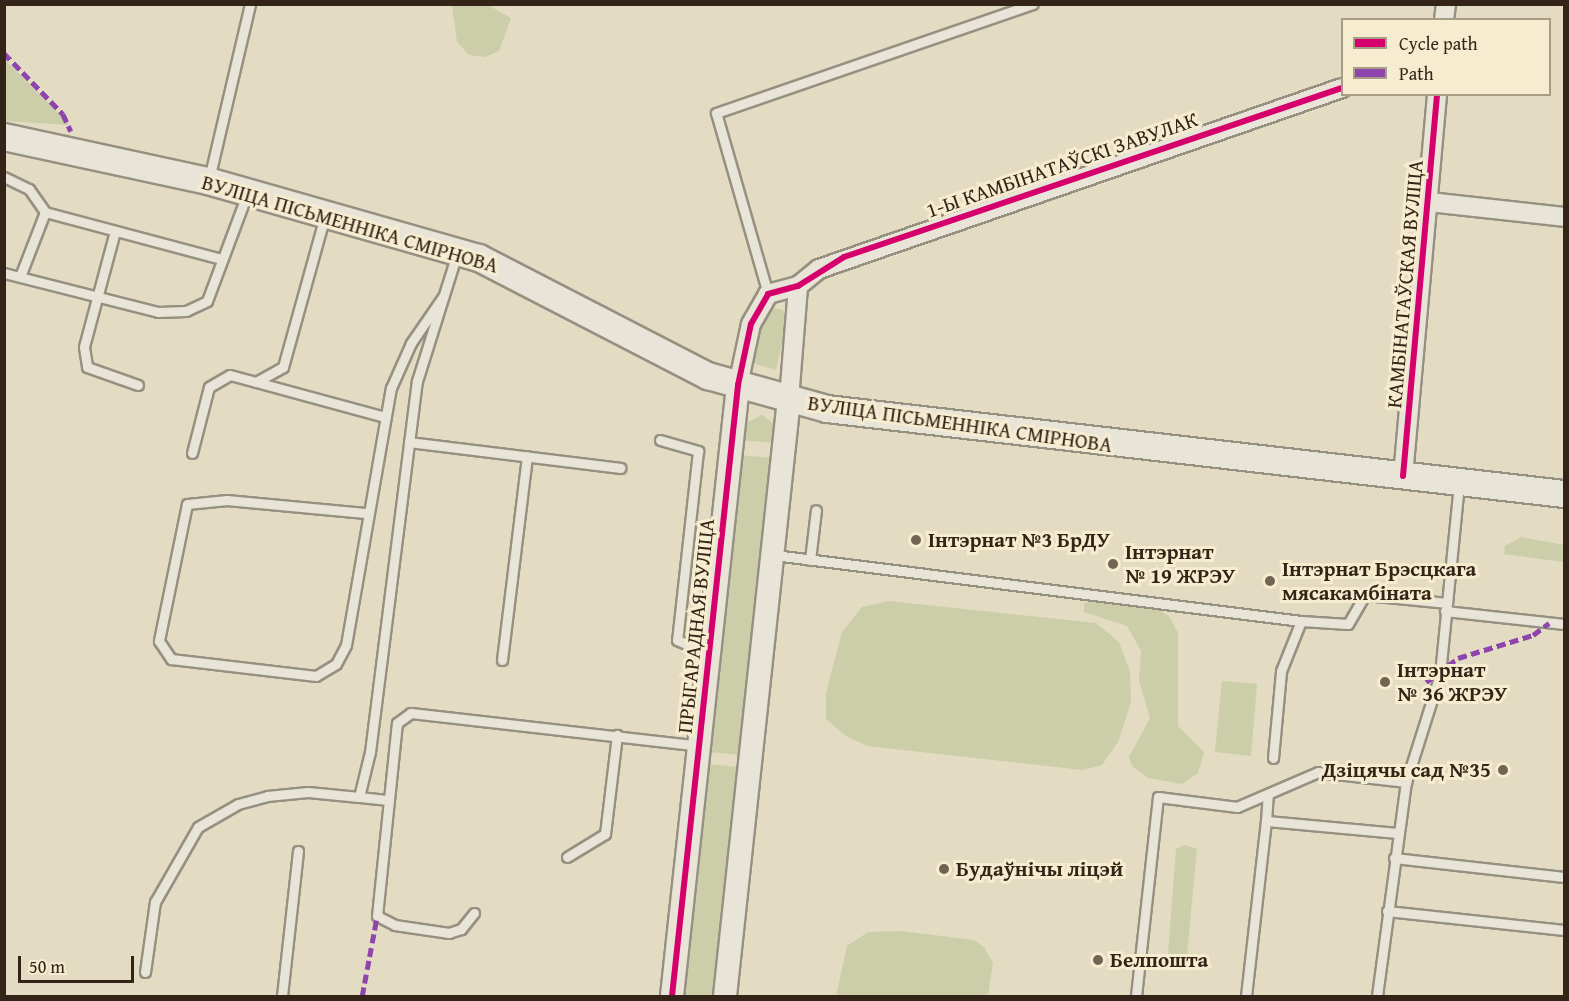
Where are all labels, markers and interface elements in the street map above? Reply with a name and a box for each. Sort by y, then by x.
legend [1341,18,1551,96]
text: Cycle path [1399,30,1478,57]
text: Path [1399,60,1434,87]
street label: 1-Ы КАМБІНАТАЎСКІ ЗАВУЛАК [923,107,1201,223]
street label: КАМБІНАТАЎСКАЯ ВУЛІЦА [1382,159,1428,409]
street label: ВУЛІЦА ПІСЬМЕННІКА СМІРНОВА [199,170,501,278]
street label: ВУЛІЦА ПІСЬМЕННІКА СМІРНОВА [806,390,1114,458]
street label: ПРЫГАРАДНАЯ ВУЛІЦА [672,517,720,735]
place label: Інтэрнат №3 БрДУ [928,527,1110,553]
marker: Інтэрнат №3 БрДУ [909,533,923,547]
place label: Інтэрнат № 19 ЖРЭУ [1125,539,1235,589]
place label: Інтэрнат Брэсцкага мясакамбіната [1282,556,1476,606]
marker: Інтэрнат № 19 ЖРЭУ [1106,557,1120,571]
marker: Інтэрнат Брэсцкага мясакамбіната [1263,574,1277,588]
place label: Інтэрнат № 36 ЖРЭУ [1397,657,1507,707]
marker: Інтэрнат № 36 ЖРЭУ [1378,675,1392,689]
place label: Дзіцячы сад №35 [1322,757,1491,783]
marker: Дзіцячы сад №35 [1496,763,1510,777]
place label: Будаўнічы ліцэй [956,856,1123,882]
marker: Будаўнічы ліцэй [937,862,951,876]
scale bar [21,944,136,982]
place label: Белпошта [1110,947,1208,973]
text: 50 m [29,953,65,980]
marker: Белпошта [1091,953,1105,967]

